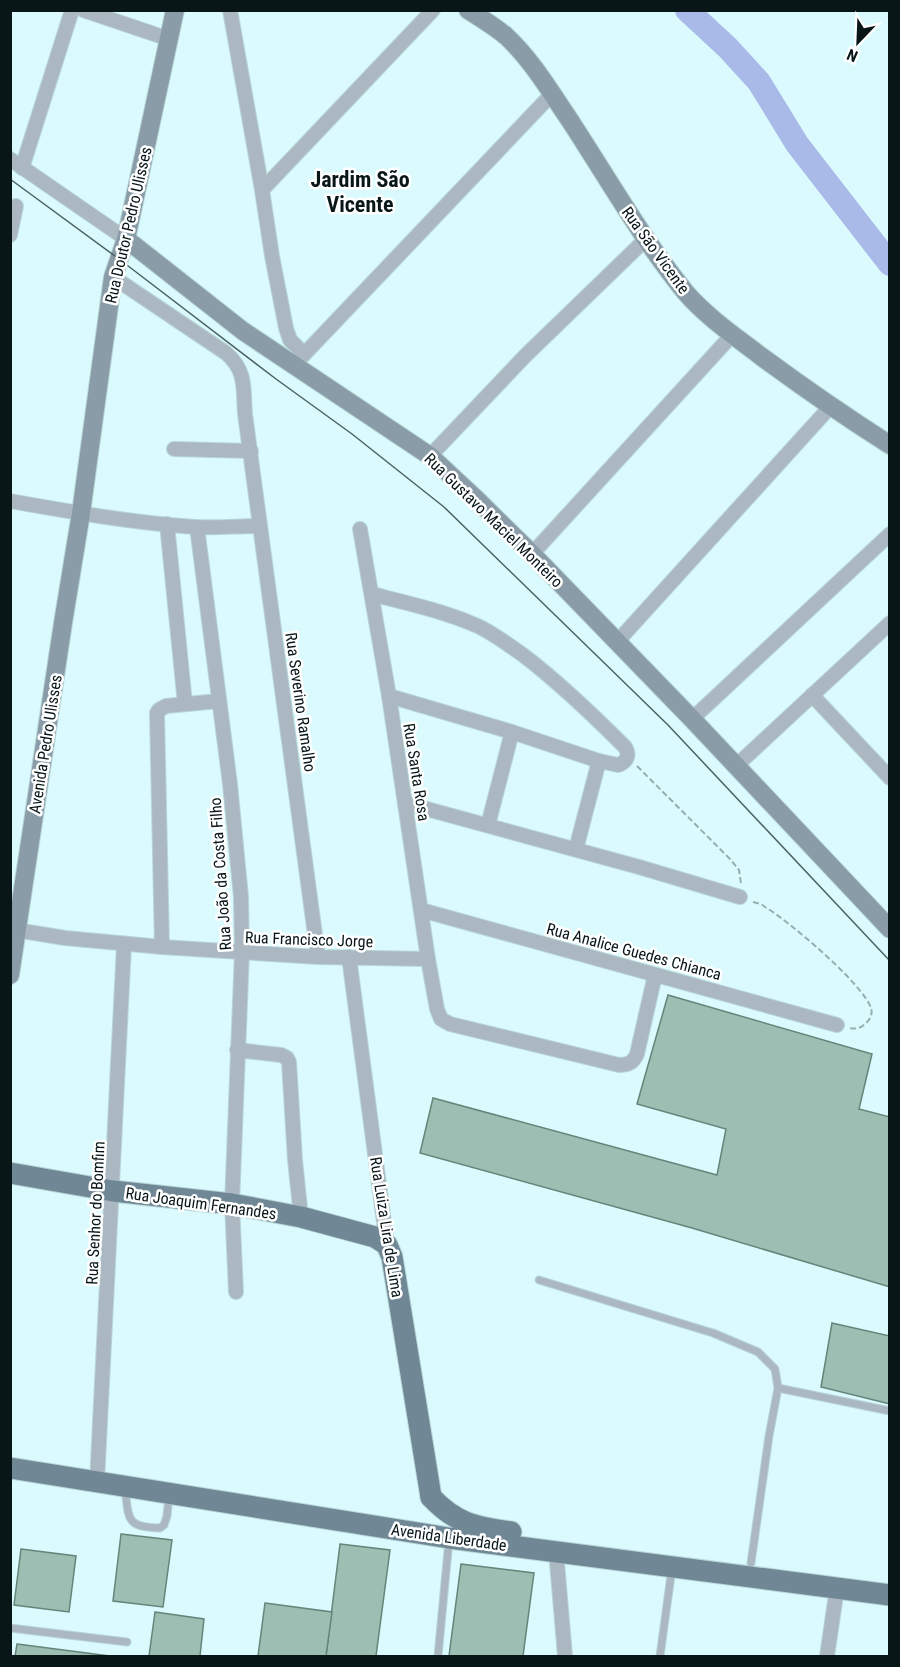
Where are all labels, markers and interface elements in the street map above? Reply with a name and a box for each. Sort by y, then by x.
north arrow [828,12,888,72]
text: N [844,45,861,66]
street label: Rua Doutor Pedro Ulisses [101,145,156,305]
district label: Jardim São Vicente [310,167,410,217]
street label: Rua São Vicente [618,203,693,297]
street label: Rua Gustavo Maciel Monteiro [421,449,567,591]
street label: Rua Severino Ramalho [281,631,320,773]
street label: Avenida Pedro Ulisses [25,673,66,815]
street label: Rua Santa Rosa [399,722,434,822]
street label: Rua João da Costa Filho [206,797,235,951]
street label: Rua Analice Guedes Chianca [544,919,723,984]
street label: Rua Francisco Jorge [245,928,373,951]
street label: Rua Senhor do Bomfim [82,1141,109,1285]
street label: Rua Luiza Lira de Lima [366,1156,407,1299]
street label: Rua Joaquim Fernandes [124,1184,277,1223]
street label: Avenida Liberdade [390,1520,508,1555]

